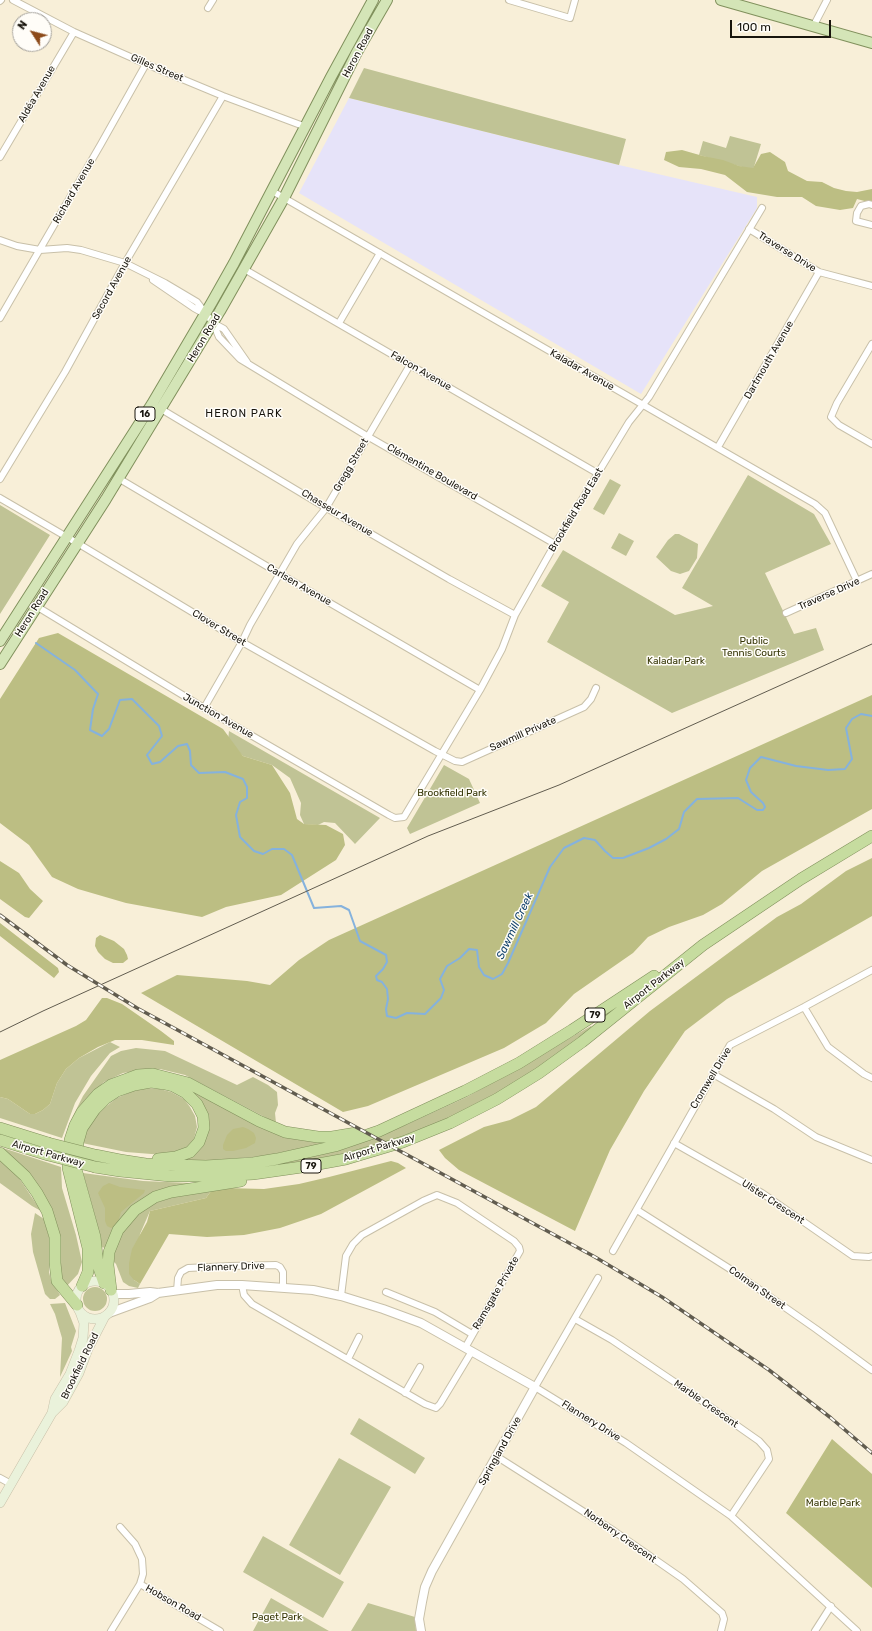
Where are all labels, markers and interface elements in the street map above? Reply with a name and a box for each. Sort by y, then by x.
north arrow [12,12,52,52]
scale bar [732,12,833,38]
text: N [15,18,30,32]
text: 100 m [737,20,771,34]
street label: Heron Road [340,26,376,80]
street label: Gilles Street [129,52,185,84]
street label: Aldéa Avenue [16,63,58,125]
street label: Richard Avenue [50,156,98,226]
street label: Traverse Drive [756,229,818,275]
street label: Secord Avenue [90,254,134,322]
street label: Heron Road [185,312,223,364]
street label: Dartmouth Avenue [742,319,796,401]
street label: Kaladar Avenue [548,347,616,393]
street label: Falcon Avenue [388,349,454,393]
road number: 16 [135,407,155,421]
district label: HERON PARK [205,407,283,421]
street label: Gregg Street [331,436,371,494]
street label: Clémentine Boulevard [385,441,479,503]
street label: Brookfield Road East [546,466,606,554]
street label: Chasseur Avenue [299,487,375,539]
street label: Carlsen Avenue [265,562,333,608]
street label: Traverse Drive [796,575,862,613]
street label: Heron Road [13,587,51,639]
street label: Clover Street [190,607,248,649]
park label: Public Tennis Courts [722,635,786,658]
park label: Kaladar Park [647,655,705,667]
street label: Junction Avenue [181,691,255,741]
street label: Sawmill Private [488,714,558,754]
park label: Brookfield Park [417,787,487,799]
water label: Sawmill Creek [494,891,536,961]
street label: Airport Parkway [621,956,687,1012]
road number: 79 [585,1008,605,1022]
street label: Cromwell Drive [688,1045,734,1111]
street label: Airport Parkway [342,1131,416,1165]
street label: Airport Parkway [11,1138,85,1170]
road number: 79 [301,1159,321,1173]
street label: Ulster Crescent [739,1177,807,1227]
street label: Ramsgate Private [470,1254,522,1332]
street label: Flannery Drive [197,1260,265,1274]
street label: Colman Street [726,1264,788,1312]
street label: Brookfield Road [59,1331,101,1401]
street label: Marble Crescent [672,1377,740,1431]
street label: Flannery Drive [559,1398,623,1444]
street label: Springland Drive [476,1414,524,1488]
park label: Marble Park [806,1497,860,1509]
street label: Norberry Crescent [581,1507,659,1565]
street label: Hobson Road [143,1582,203,1624]
park label: Paget Park [252,1611,302,1623]

